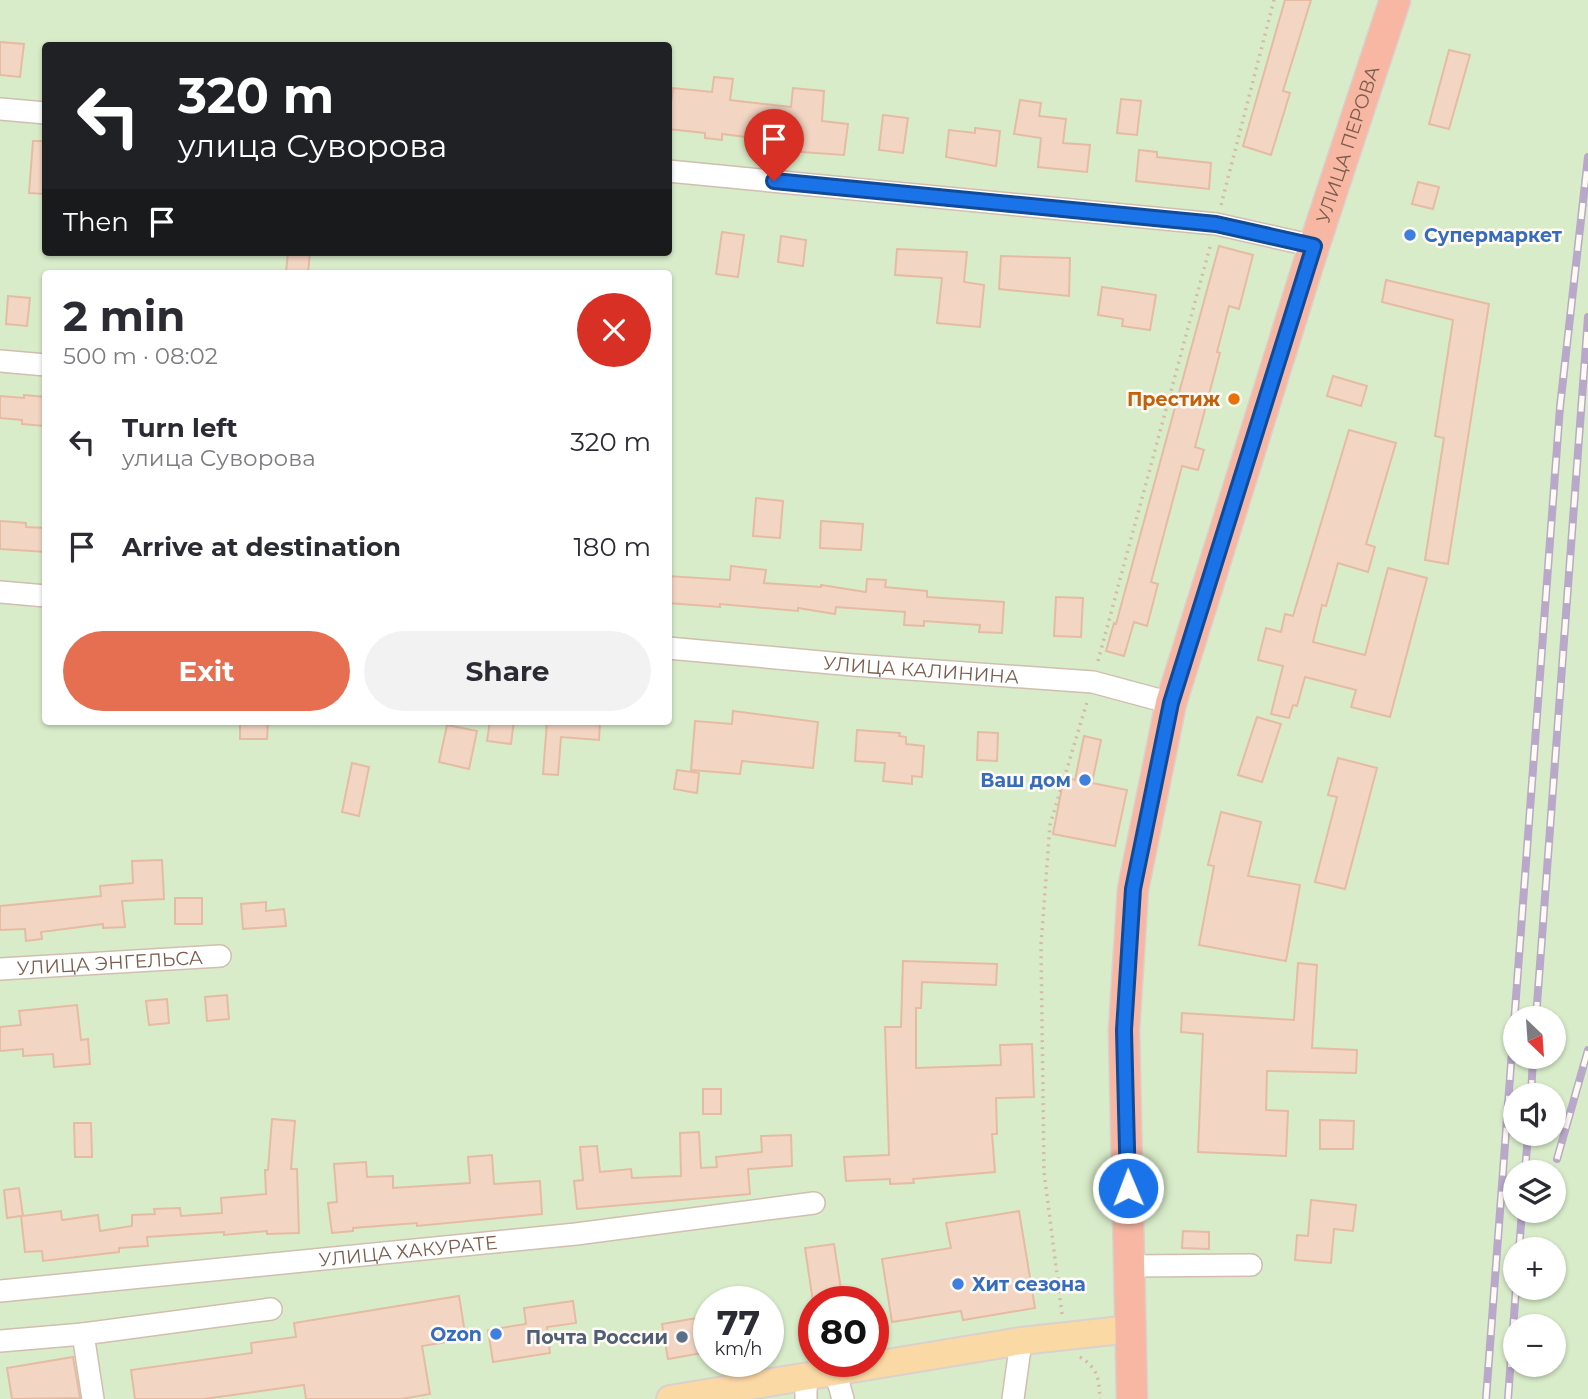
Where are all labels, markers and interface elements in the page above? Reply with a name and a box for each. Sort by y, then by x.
street label: УЛИЦА ПЕРОВА [1311,63,1385,226]
text: 320 m [178,66,334,125]
icon: left [63,70,154,161]
pin [744,109,804,181]
icon: arrive [755,120,793,158]
text: улица Суворова [178,126,447,165]
icon: arrive [143,203,181,241]
text: Then [63,206,129,238]
place label: Супермаркет [1424,224,1563,247]
marker: Супермаркет [1402,227,1418,243]
text: 2 min [63,290,185,342]
button: close [577,293,651,367]
text: 500 m · 08:02 [63,342,218,370]
place label: Престиж [1127,388,1221,411]
marker: Престиж [1226,391,1242,407]
text: Turn left [122,412,238,444]
icon: left [63,423,101,461]
text: 320 m [570,426,651,458]
text: улица Суворова [122,444,316,472]
icon: arrive [63,528,101,566]
text: Arrive at destination [122,531,401,563]
text: 180 m [573,531,651,563]
button: Exit [63,631,350,711]
button: Share [364,631,651,711]
street label: УЛИЦА КАЛИНИНА [822,651,1020,689]
place label: Ваш дом [980,769,1071,792]
marker: Ваш дом [1077,772,1093,788]
street label: УЛИЦА ЭНГЕЛЬСА [16,946,203,980]
north arrow [1503,1006,1566,1069]
map controls [1503,1006,1566,1377]
button: sound [1503,1083,1566,1146]
position arrow [1091,1151,1165,1225]
button: layers [1503,1160,1566,1223]
street label: УЛИЦА ХАКУРАТЕ [318,1231,498,1271]
button: + [1503,1237,1566,1300]
place label: Хит сезона [972,1273,1086,1296]
marker: Хит сезона [950,1276,966,1292]
speed limit sign: 80 [798,1286,889,1377]
text: 77 [717,1301,760,1344]
button: − [1503,1314,1566,1377]
place label: Ozon [430,1323,482,1346]
marker: Ozon [488,1326,504,1342]
place label: Почта России [526,1326,668,1349]
marker: Почта России [674,1329,690,1345]
text: km/h [714,1338,763,1360]

